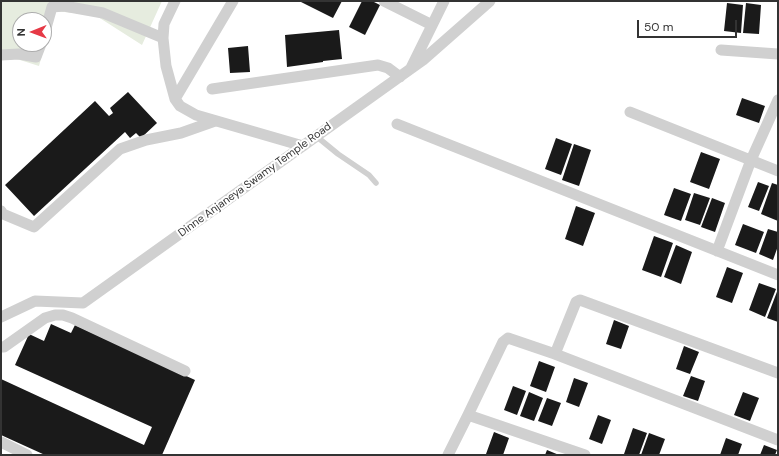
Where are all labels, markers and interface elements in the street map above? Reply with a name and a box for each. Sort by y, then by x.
north arrow [12,12,52,52]
scale bar [639,12,739,38]
text: 50 m [644,19,673,35]
text: N [14,28,28,36]
street label: Dinne Anjaneya Swamy Temple Road [176,120,334,240]

